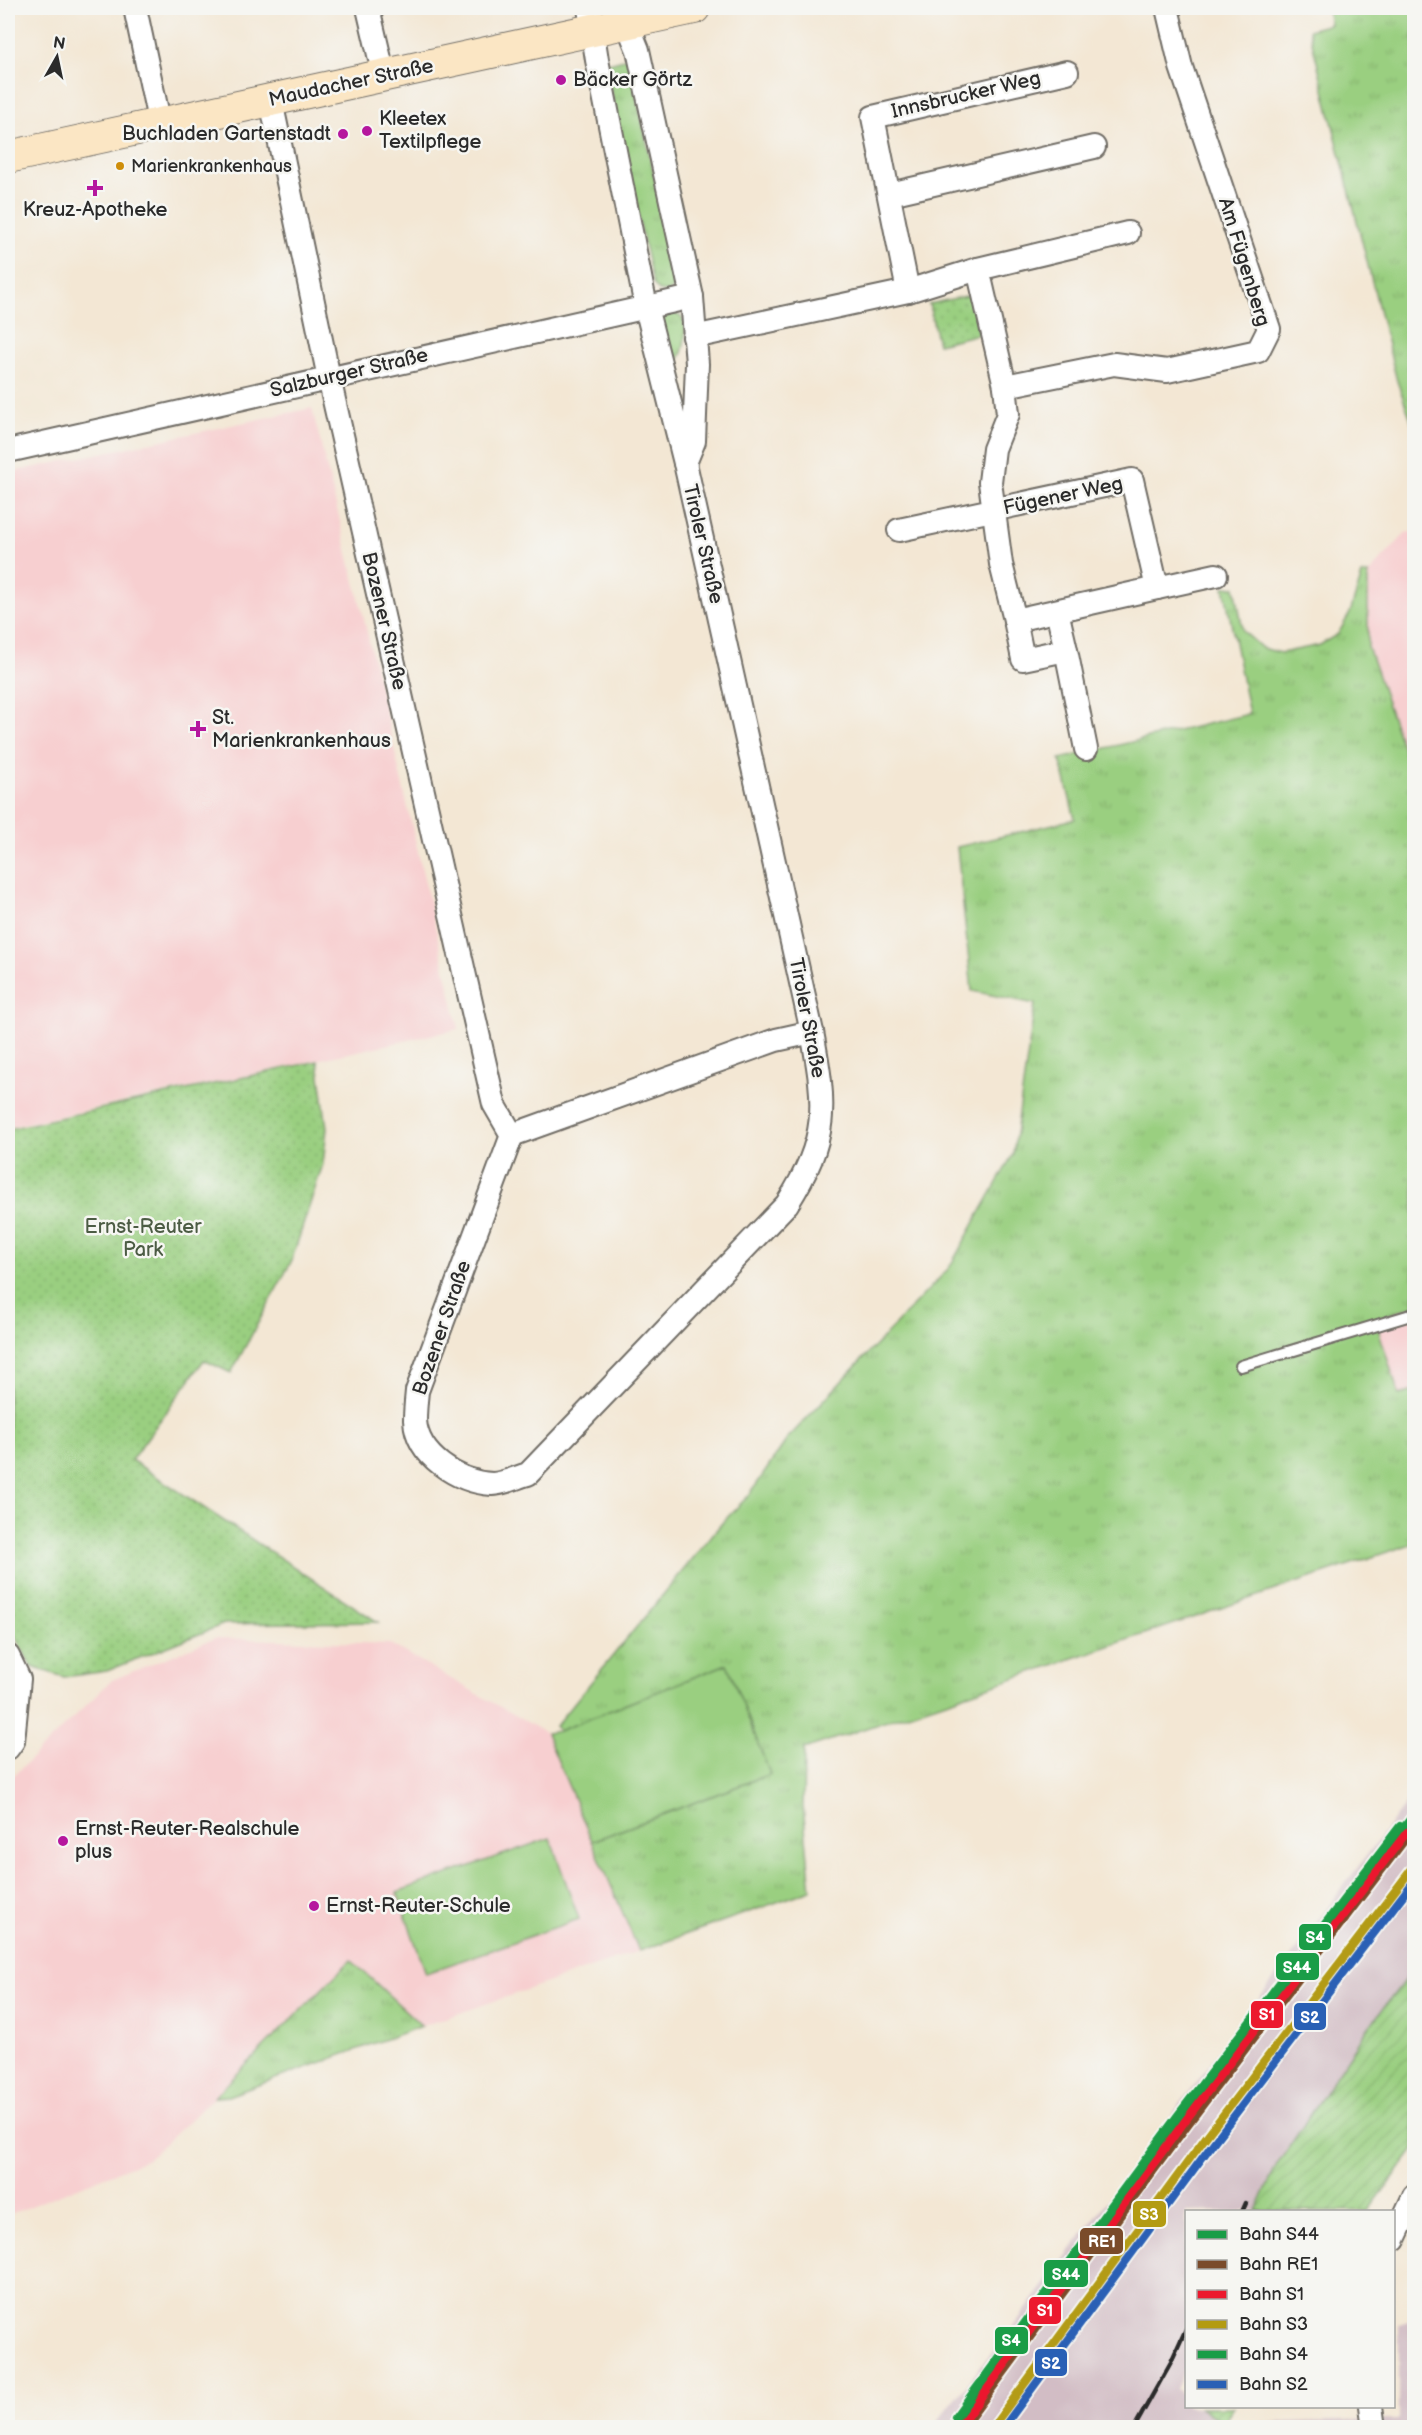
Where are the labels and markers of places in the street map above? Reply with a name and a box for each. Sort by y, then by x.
place label: Bäcker Görtz [573,68,692,92]
marker: Bäcker Görtz [554,73,568,87]
place label: Kleetex Textilpflege [379,107,482,154]
place label: Buchladen Gartenstadt [122,122,331,146]
marker: Kleetex Textilpflege [360,124,374,138]
marker: Buchladen Gartenstadt [336,127,350,141]
place label: Marienkrankenhaus [131,156,292,177]
marker: Marienkrankenhaus [114,160,126,172]
marker: Kreuz-Apotheke [88,181,102,195]
place label: Kreuz-Apotheke [23,198,167,222]
place label: St. Marienkrankenhaus [212,706,391,753]
marker: St. Marienkrankenhaus [189,720,207,738]
place label: Ernst-Reuter-Realschule plus [75,1817,299,1864]
marker: Ernst-Reuter-Realschule plus [56,1834,70,1848]
place label: Ernst-Reuter-Schule [326,1894,511,1918]
marker: Ernst-Reuter-Schule [307,1899,321,1913]

